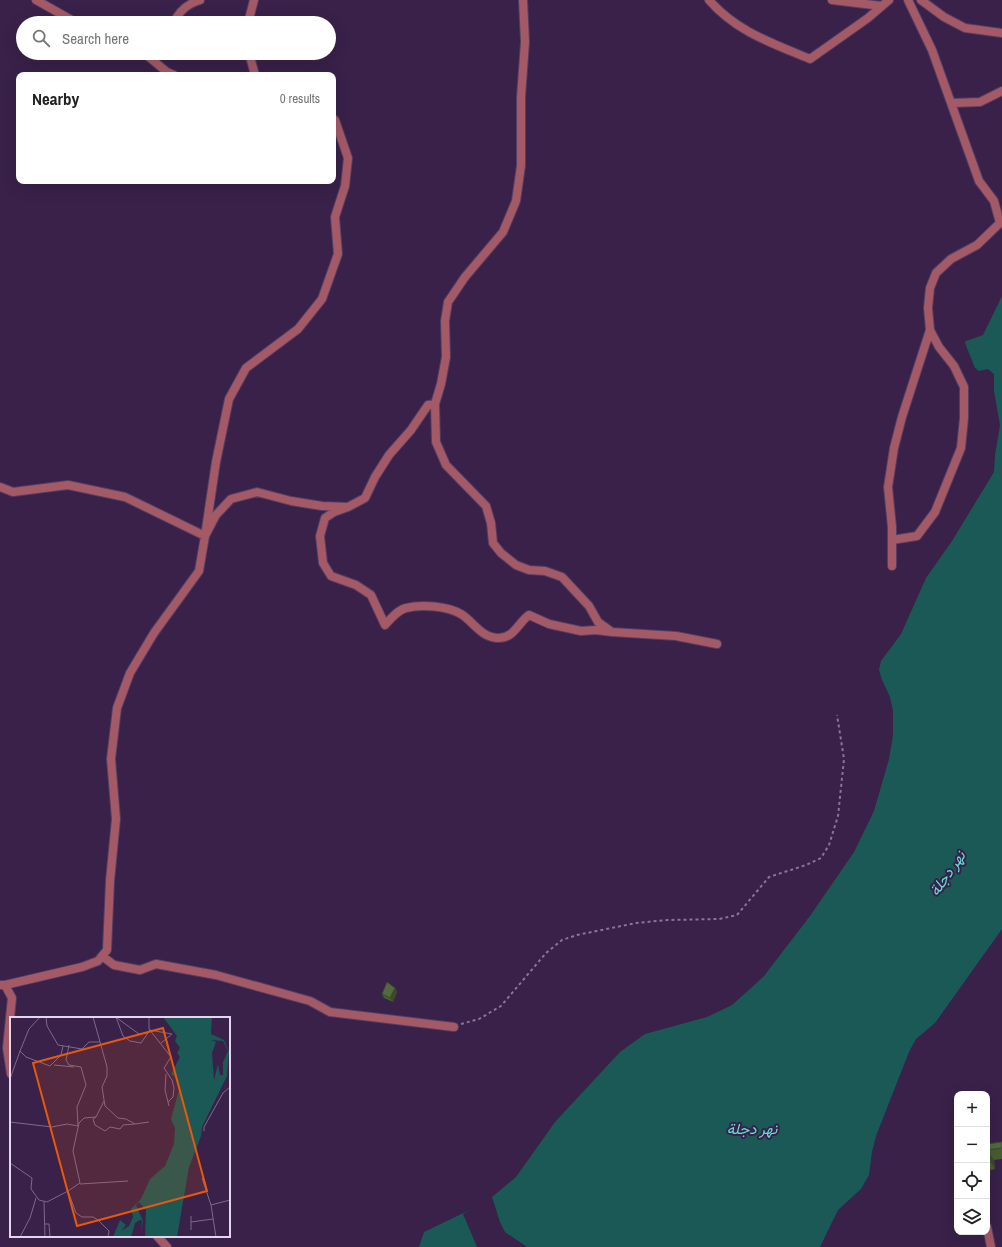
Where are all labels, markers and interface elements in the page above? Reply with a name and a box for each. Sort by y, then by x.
search box [16,16,336,60]
icon: search [30,27,52,49]
text: Search here [62,28,129,49]
text: Nearby [32,87,79,110]
text: 0 results [280,90,320,107]
water label: نهر دجلة [924,846,971,900]
inset map [10,1017,230,1237]
map controls [954,1091,990,1235]
button: + [954,1091,990,1127]
water label: نهر دجلة [727,1118,778,1139]
button: − [954,1127,990,1163]
button: locate [954,1163,990,1199]
button: layers [954,1199,990,1235]

